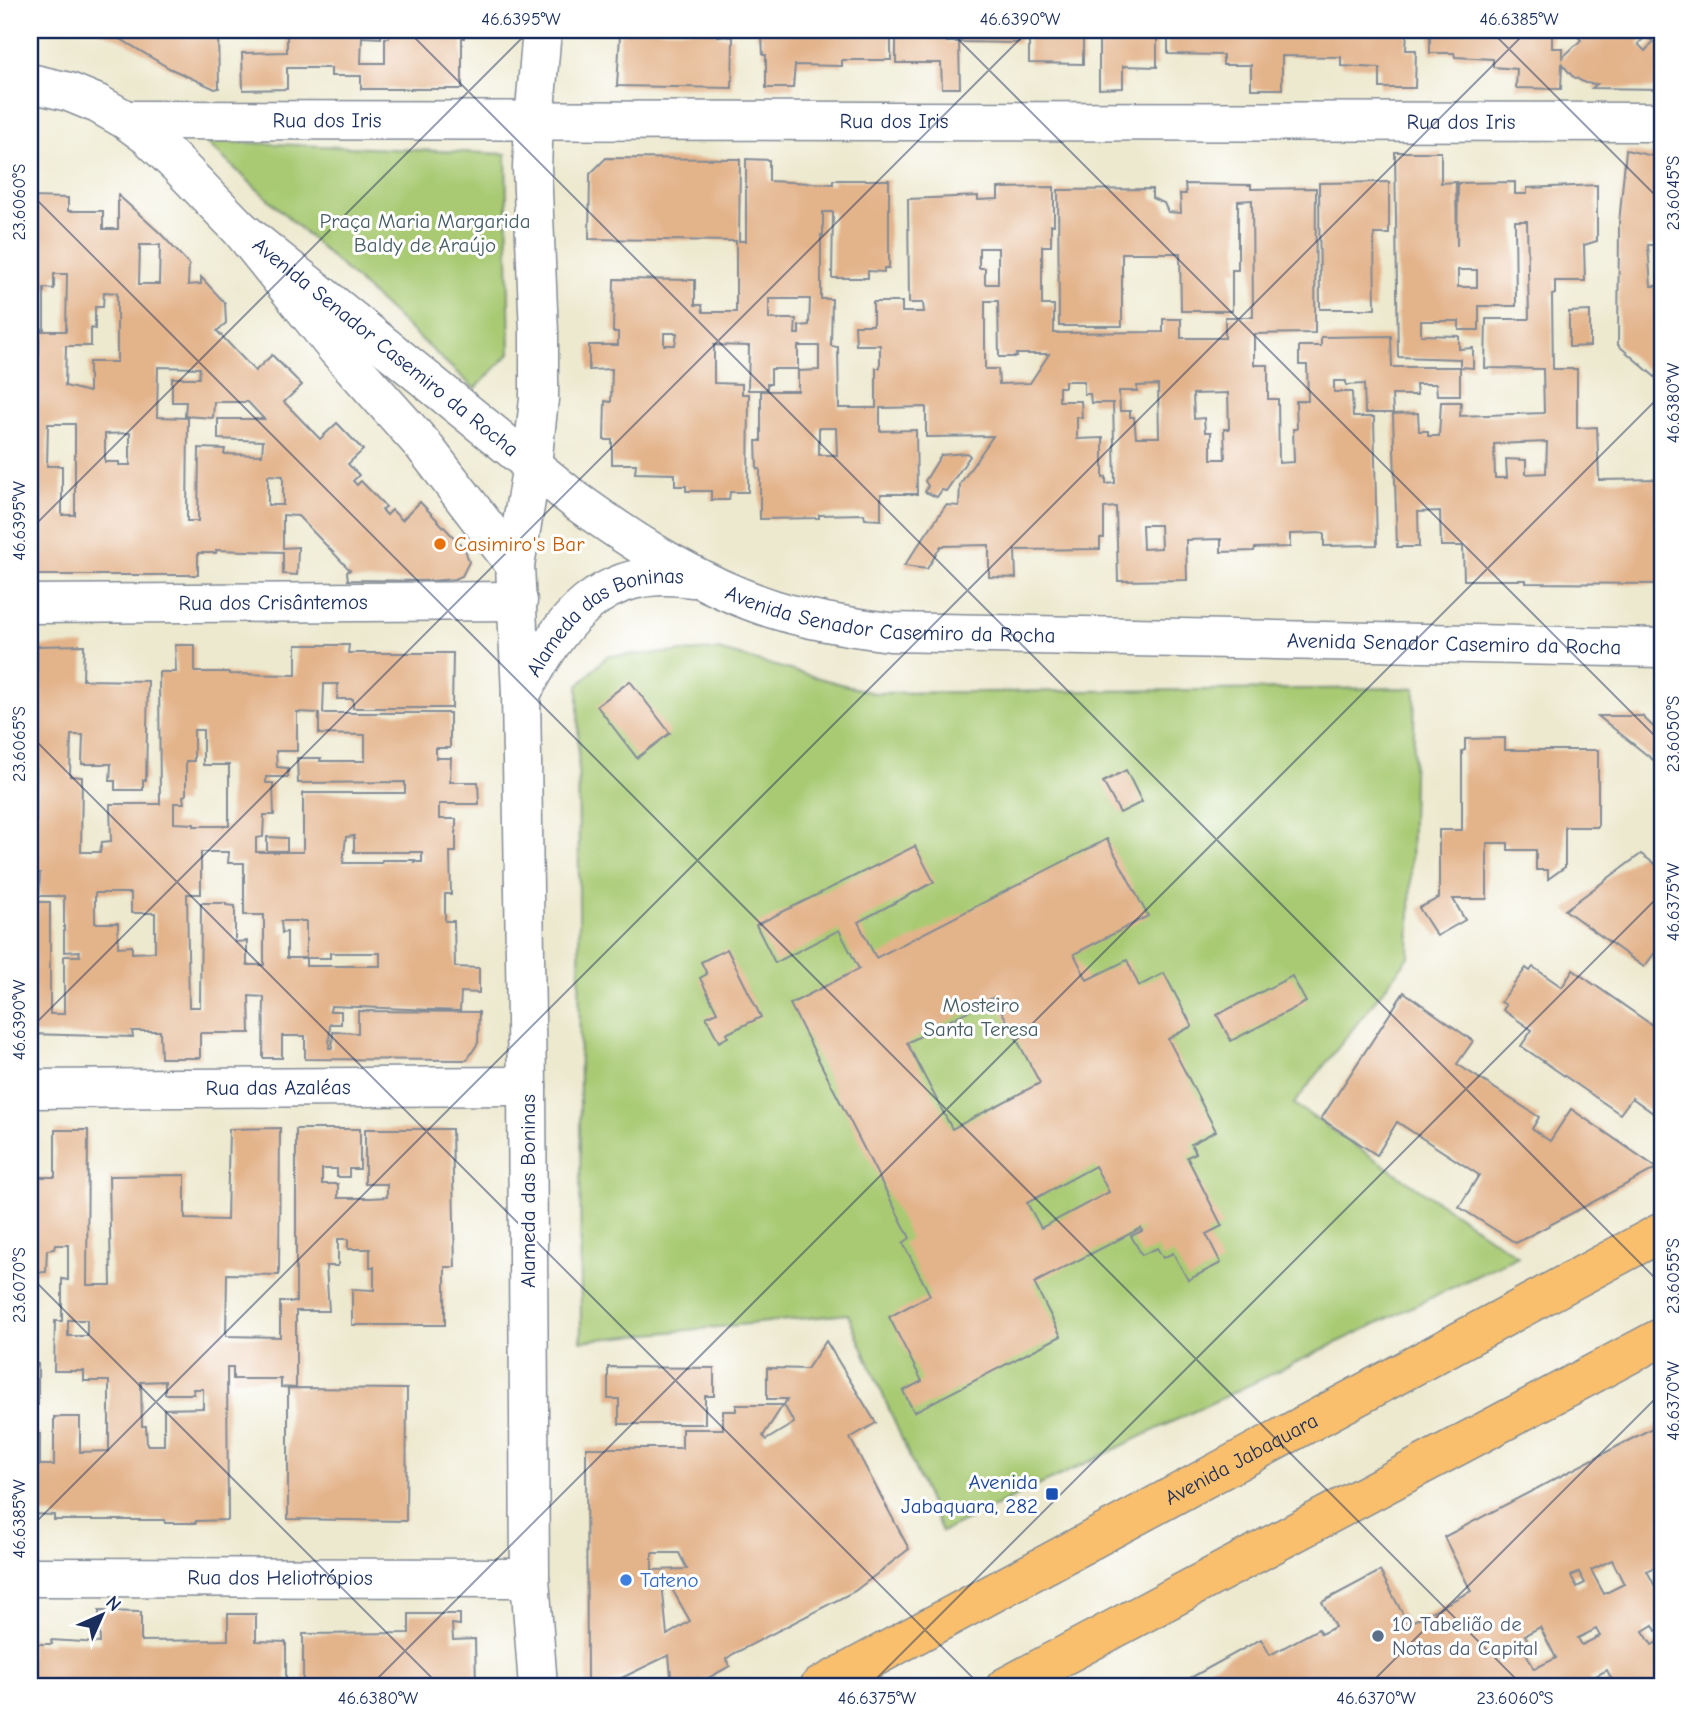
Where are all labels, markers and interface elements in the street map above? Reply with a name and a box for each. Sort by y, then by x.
text: 46.6395°W [481,9,561,30]
text: 46.6390°W [980,9,1061,30]
text: 46.6385°W [1479,9,1559,30]
street label: Rua dos Iris [272,108,382,132]
street label: Rua dos Iris [839,109,949,133]
street label: Rua dos Iris [1406,110,1516,134]
text: 23.6045°S [1663,156,1684,230]
text: 23.6060°S [9,163,30,241]
park label: Praça Maria Margarida Baldy de Araújo [319,209,531,257]
street label: Avenida Senador Casemiro da Rocha [248,232,523,461]
text: 46.6380°W [1663,362,1684,443]
text: 46.6395°W [9,481,30,561]
place label: Casimiro's Bar [454,532,585,556]
marker: Casimiro's Bar [432,536,448,552]
street label: Alameda das Boninas [521,564,685,681]
street label: Avenida Senador Casemiro da Rocha [722,580,1056,647]
street label: Rua dos Crisântemos [178,590,368,615]
street label: Avenida Senador Casemiro da Rocha [1287,628,1622,659]
text: 23.6050°S [1663,695,1684,773]
text: 23.6065°S [9,706,30,782]
text: 46.6375°W [1663,862,1684,941]
text: 46.6390°W [9,979,30,1060]
park label: Mosteiro Santa Teresa [923,993,1039,1041]
street label: Rua das Azaléas [205,1075,351,1100]
street label: Alameda das Boninas [516,1094,540,1288]
text: 23.6055°S [1663,1238,1684,1314]
text: 23.6070°S [9,1247,30,1323]
text: 46.6370°W [1663,1361,1684,1441]
street label: Avenida Jabaquara [1161,1408,1322,1510]
place label: Avenida Jabaquara, 282 [901,1470,1038,1518]
text: 46.6385°W [9,1479,30,1559]
marker: Avenida Jabaquara, 282 [1044,1486,1060,1502]
street label: Rua dos Heliotrópios [187,1565,373,1590]
place label: Tateno [640,1568,699,1592]
marker: Tateno [618,1572,634,1588]
north arrow [66,1580,136,1650]
text: N [101,1592,125,1616]
place label: 10 Tabelião de Notas da Capital [1392,1612,1538,1660]
marker: 10 Tabelião de Notas da Capital [1370,1628,1386,1644]
text: 46.6380°W [338,1688,419,1709]
text: 46.6375°W [838,1688,917,1709]
text: 46.6370°W [1336,1688,1416,1709]
text: 23.6060°S [1476,1688,1554,1709]

